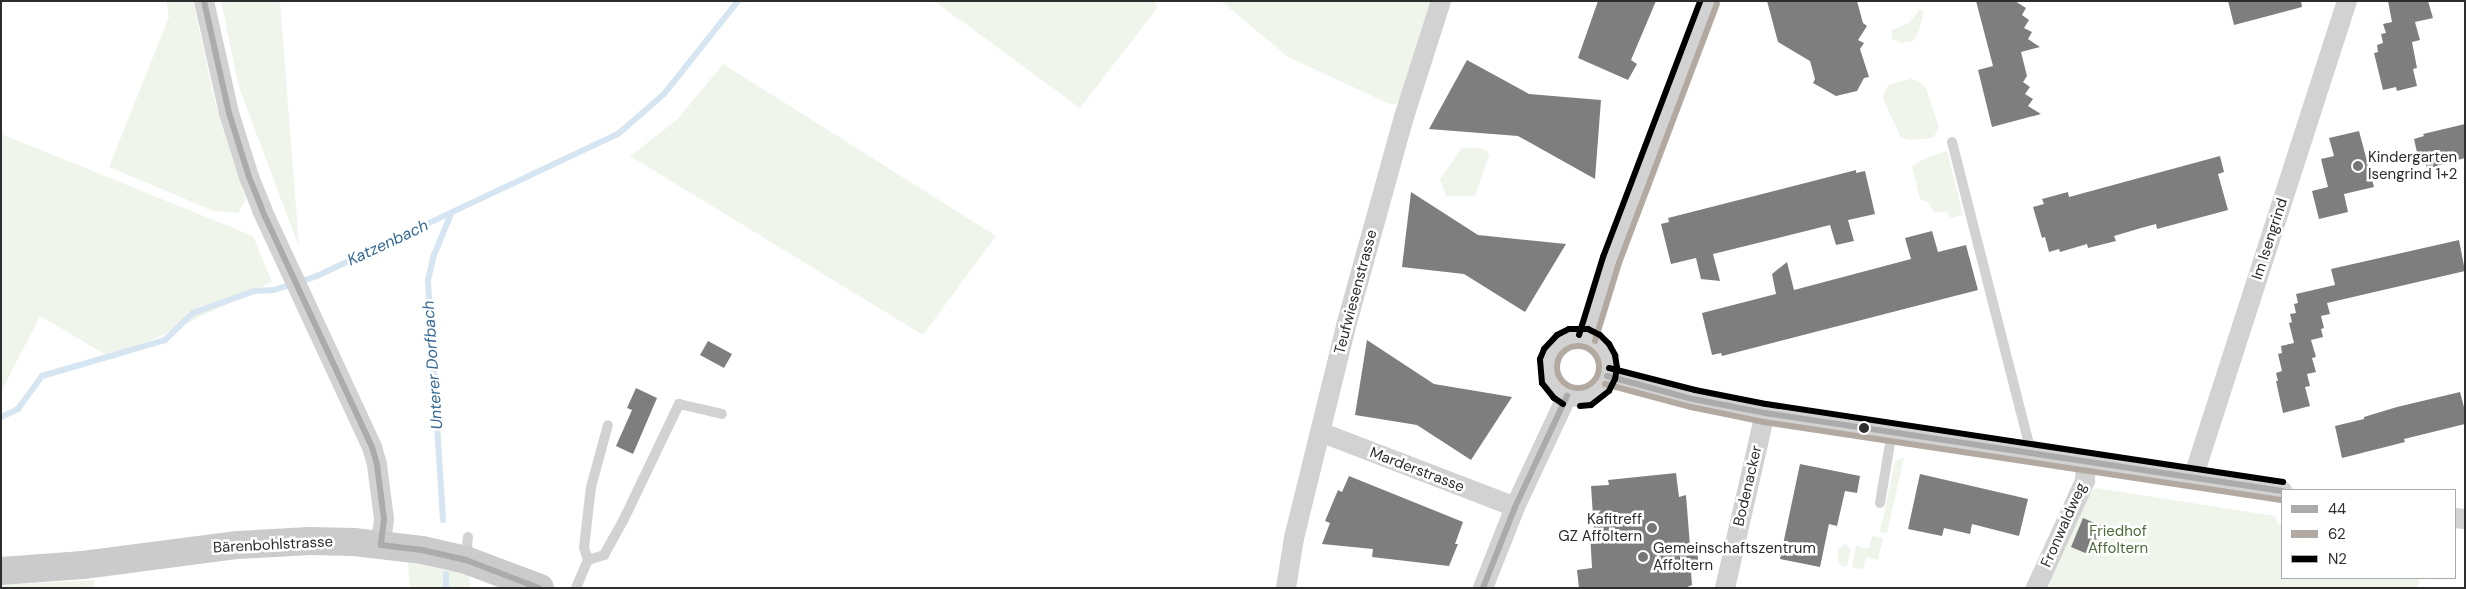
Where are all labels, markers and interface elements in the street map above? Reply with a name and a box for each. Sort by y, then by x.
place label: Kindergarten Isengrind 1+2 [2368,148,2457,183]
marker: Kindergarten Isengrind 1+2 [2352,160,2364,172]
street label: Im Isengrind [2248,196,2292,282]
water label: Katzenbach [345,216,431,270]
street label: Teufwiesenstrasse [1331,228,1381,356]
water label: Unterer Dorfbach [419,300,447,430]
unlabelled marker [1859,423,1869,433]
street label: Marderstrasse [1367,444,1467,496]
street label: Bodenacker [1730,444,1766,528]
street label: Fronwaldweg [2037,480,2091,570]
legend [2281,489,2456,579]
text: 44 [2328,499,2346,519]
place label: Kafitreff GZ Affoltern [1558,510,1642,545]
marker: Kafitreff GZ Affoltern [1646,522,1658,534]
park label: Friedhof Affoltern [2088,522,2148,557]
text: 62 [2328,524,2346,544]
street label: Bärenbohlstrasse [212,533,334,557]
place label: Gemeinschaftszentrum Affoltern [1653,539,1816,574]
text: N2 [2328,549,2347,569]
marker: Gemeinschaftszentrum Affoltern [1637,551,1649,563]

